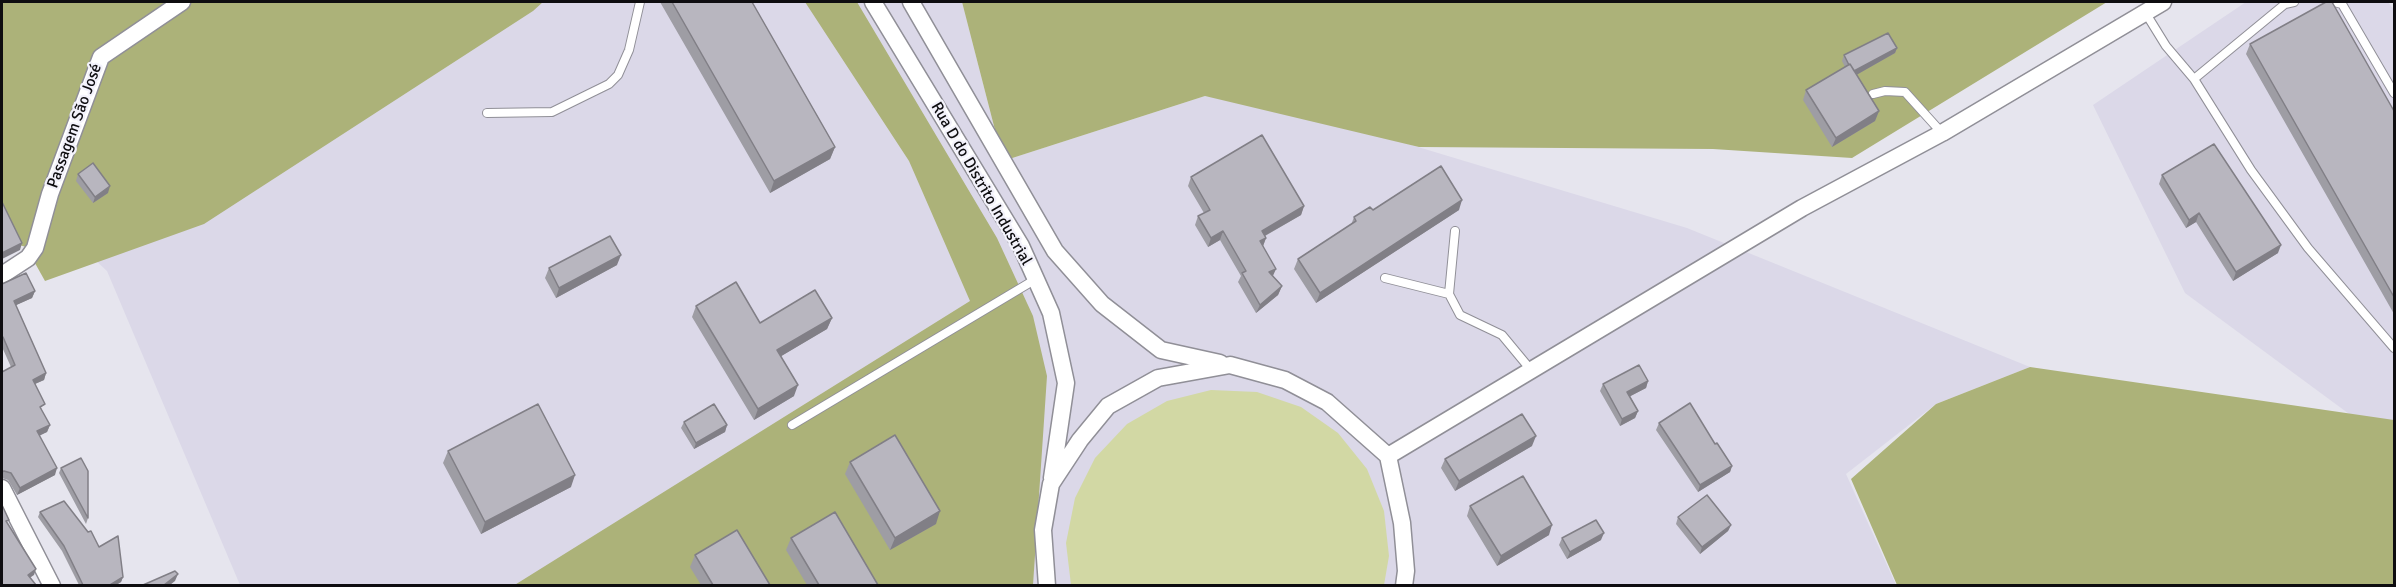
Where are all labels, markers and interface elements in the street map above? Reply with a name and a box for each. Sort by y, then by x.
street label: Passagem São José [44,61,106,191]
street label: Rua D do Distrito Industrial [926,99,1036,269]

